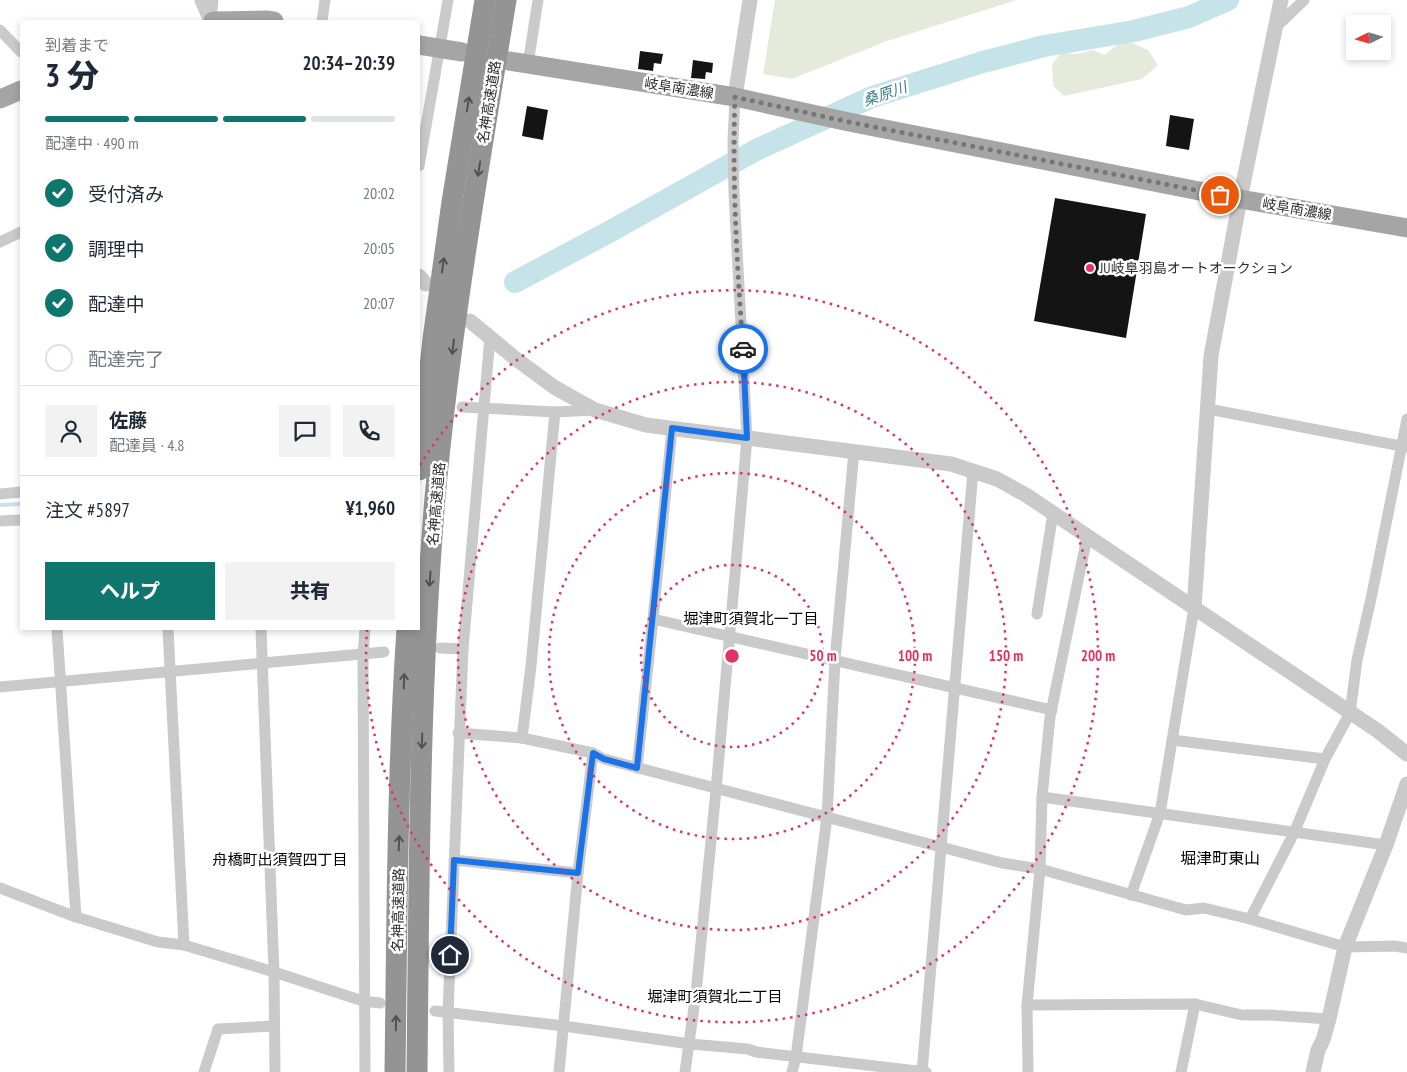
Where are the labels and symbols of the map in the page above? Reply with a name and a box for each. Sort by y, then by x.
north arrow [1346,15,1391,60]
street label: 名神高速道路 [474,59,504,145]
street label: 岐阜南濃線 [643,74,715,102]
water label: 桑原川 [860,77,911,110]
one-way arrow [463,97,473,113]
one-way arrow [473,161,483,177]
pin [1199,174,1241,216]
street label: 岐阜南濃線 [1261,194,1333,224]
one-way arrow [438,257,448,273]
place label: JU岐阜羽島オートオークション [1099,259,1293,277]
marker: JU岐阜羽島オートオークション [1084,262,1096,274]
courier [718,324,768,374]
one-way arrow [448,339,458,355]
street label: 名神高速道路 [423,461,449,547]
one-way arrow [426,570,435,586]
district label: 堀津町須賀北一丁目 [683,609,819,628]
text: 50 m [809,646,837,665]
text: 100 m [898,646,932,665]
text: 150 m [989,646,1023,665]
text: 200 m [1081,646,1115,665]
centre of rings [723,647,741,665]
one-way arrow [399,673,409,690]
one-way arrow [418,733,427,749]
one-way arrow [394,836,403,852]
district label: 堀津町東山 [1180,848,1260,868]
district label: 舟橋町出須賀四丁目 [212,850,348,869]
street label: 名神高速道路 [388,868,408,952]
pin [429,934,471,976]
district label: 堀津町須賀北二丁目 [647,987,783,1006]
one-way arrow [391,1016,401,1032]

